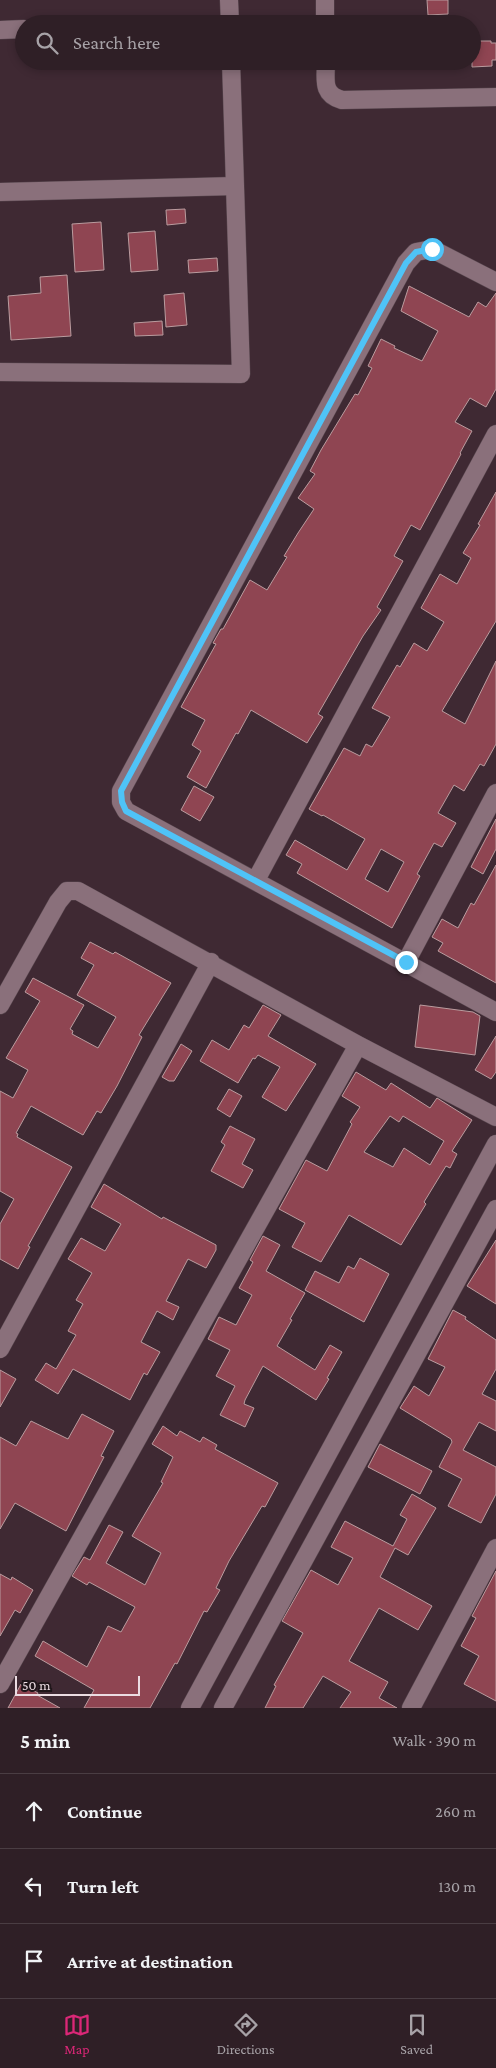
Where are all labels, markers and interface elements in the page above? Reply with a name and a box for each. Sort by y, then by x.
search box [15,15,481,70]
icon: search [33,29,61,57]
text: Search here [73,32,160,53]
route start [421,238,444,261]
route end [395,951,418,974]
scale bar [15,1673,140,1696]
text: 50 m [22,1677,50,1693]
text: 5 min [20,1729,70,1753]
text: Walk · 390 m [392,1732,476,1749]
icon: ahead [20,1797,48,1825]
text: Continue [67,1801,142,1822]
text: 260 m [435,1803,476,1820]
icon: left [20,1872,48,1900]
text: Turn left [67,1876,139,1897]
text: 130 m [438,1878,476,1895]
icon: arrive [20,1947,48,1975]
text: Arrive at destination [67,1951,233,1972]
tab: Map [63,2011,91,2057]
tab: Directions [217,2011,275,2057]
tab: Saved [400,2011,433,2057]

